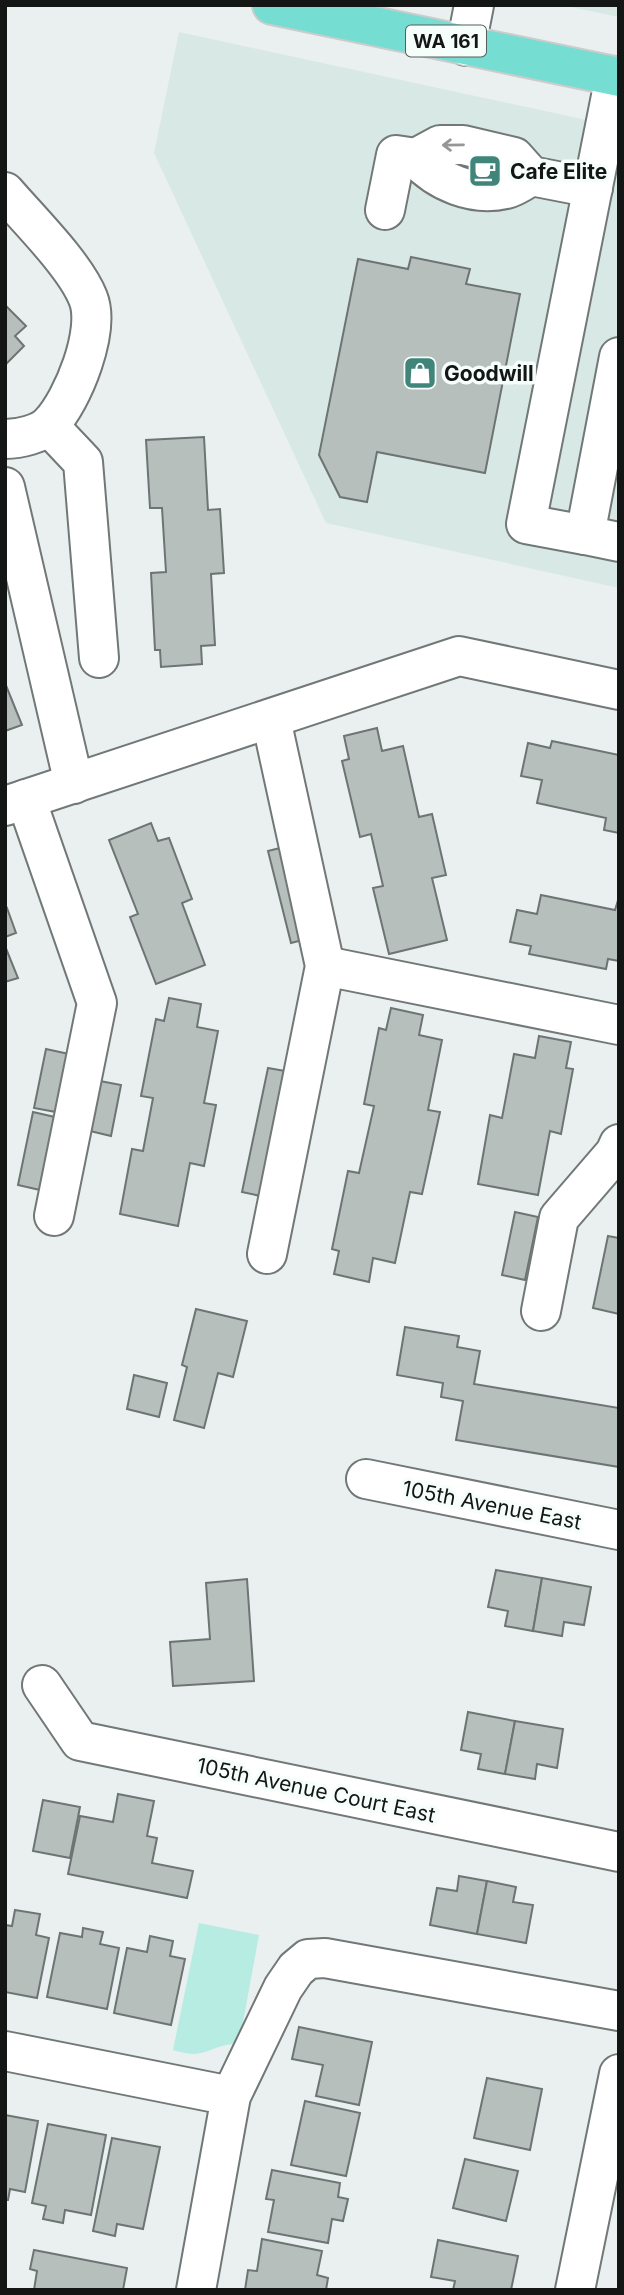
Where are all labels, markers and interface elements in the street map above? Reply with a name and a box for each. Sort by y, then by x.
road number: WA 161 [406,25,486,56]
one-way arrow [441,138,464,152]
cafe icon: Cafe Elite [466,152,504,190]
place label: Cafe Elite [510,159,607,184]
shop icon: Goodwill [401,354,439,392]
place label: Goodwill [444,361,534,386]
street label: 105th Avenue East [400,1475,584,1535]
street label: 105th Avenue Court East [194,1752,438,1828]

